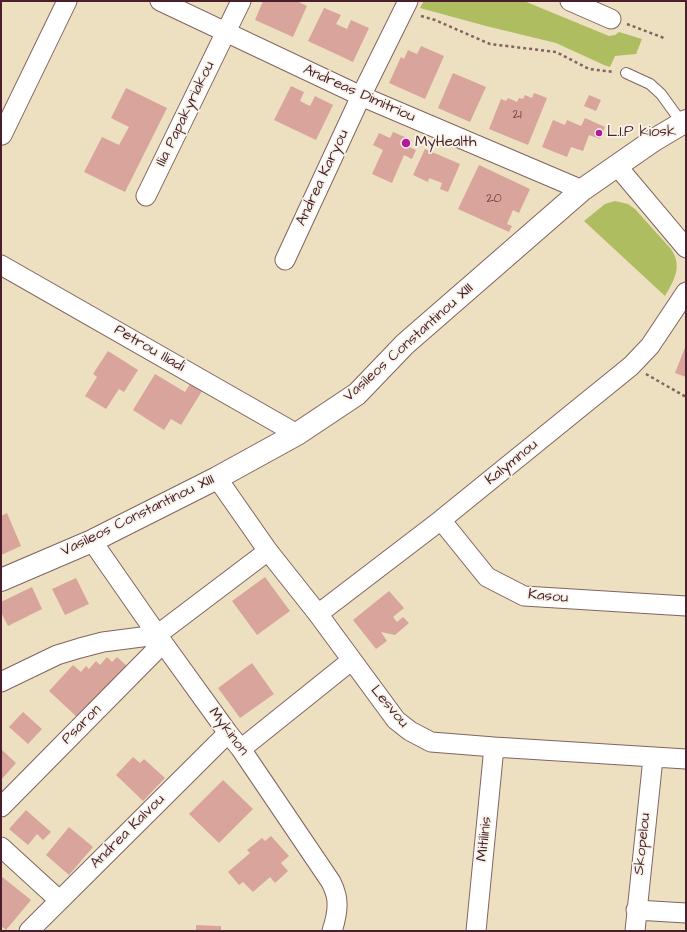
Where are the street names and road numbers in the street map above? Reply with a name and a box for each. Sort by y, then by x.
street label: Ilia Papakyriakou [153,59,219,169]
street label: Andreas Dimitriou [300,61,418,127]
street label: Andrea Karyou [293,127,353,229]
street label: Vasileos Constantinou XIII [340,280,478,406]
street label: Petrou Iliadi [110,322,188,376]
street label: Kalymnou [482,436,542,490]
street label: Vasileos Constantinou XIII [58,471,218,561]
street label: Kasou [527,586,569,608]
street label: Lesvou [366,682,412,732]
street label: Psaron [58,701,106,749]
street label: Mykinon [204,704,252,760]
street label: Andrea Kalvou [87,791,169,873]
street label: Skopelou [631,812,655,876]
street label: Mitilinis [474,816,496,862]

